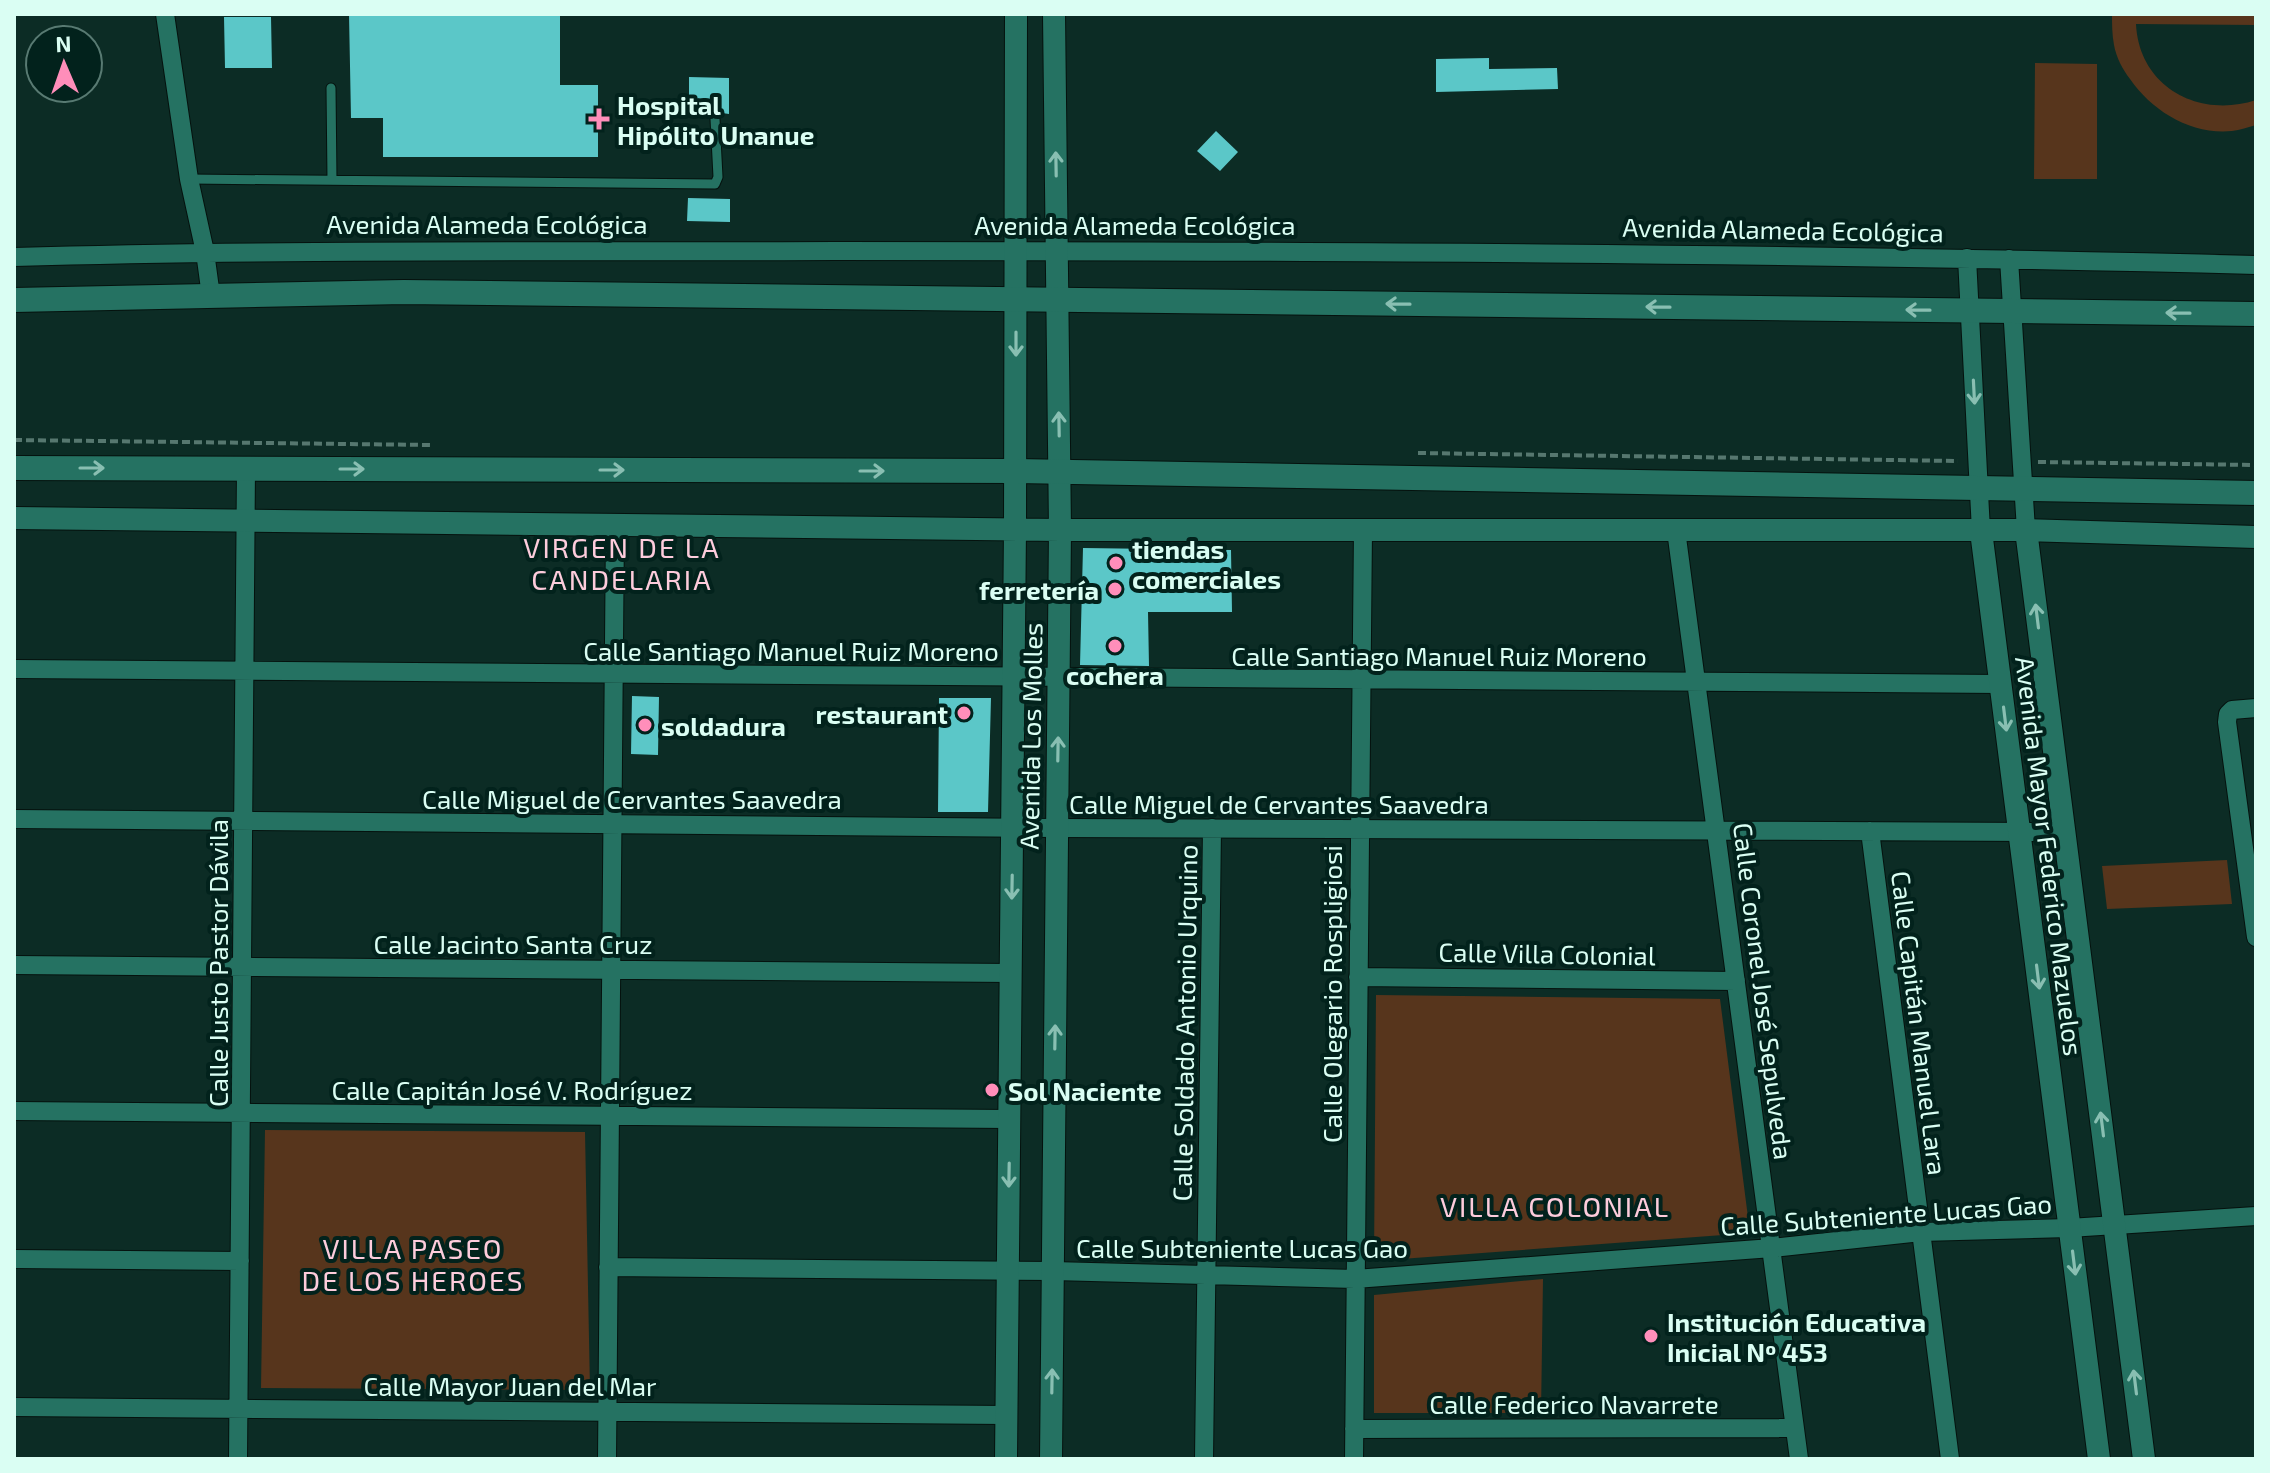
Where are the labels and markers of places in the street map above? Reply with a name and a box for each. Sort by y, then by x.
place label: Hospital Hipólito Unanue [617,89,814,150]
marker: Hospital Hipólito Unanue [588,108,610,130]
place label: tiendas comerciales [1132,533,1281,594]
marker: tiendas comerciales [1107,554,1125,572]
place label: ferretería [979,574,1099,605]
marker: ferretería [1106,580,1124,598]
marker: cochera [1106,637,1124,655]
place label: cochera [1066,659,1164,690]
place label: restaurant [816,698,948,729]
marker: restaurant [955,704,973,722]
place label: soldadura [661,710,786,741]
marker: soldadura [636,716,654,734]
place label: Sol Naciente [1008,1075,1162,1106]
marker: Sol Naciente [983,1081,1001,1099]
place label: Institución Educativa Inicial Nº 453 [1667,1306,1926,1367]
marker: Institución Educativa Inicial Nº 453 [1642,1327,1660,1345]

